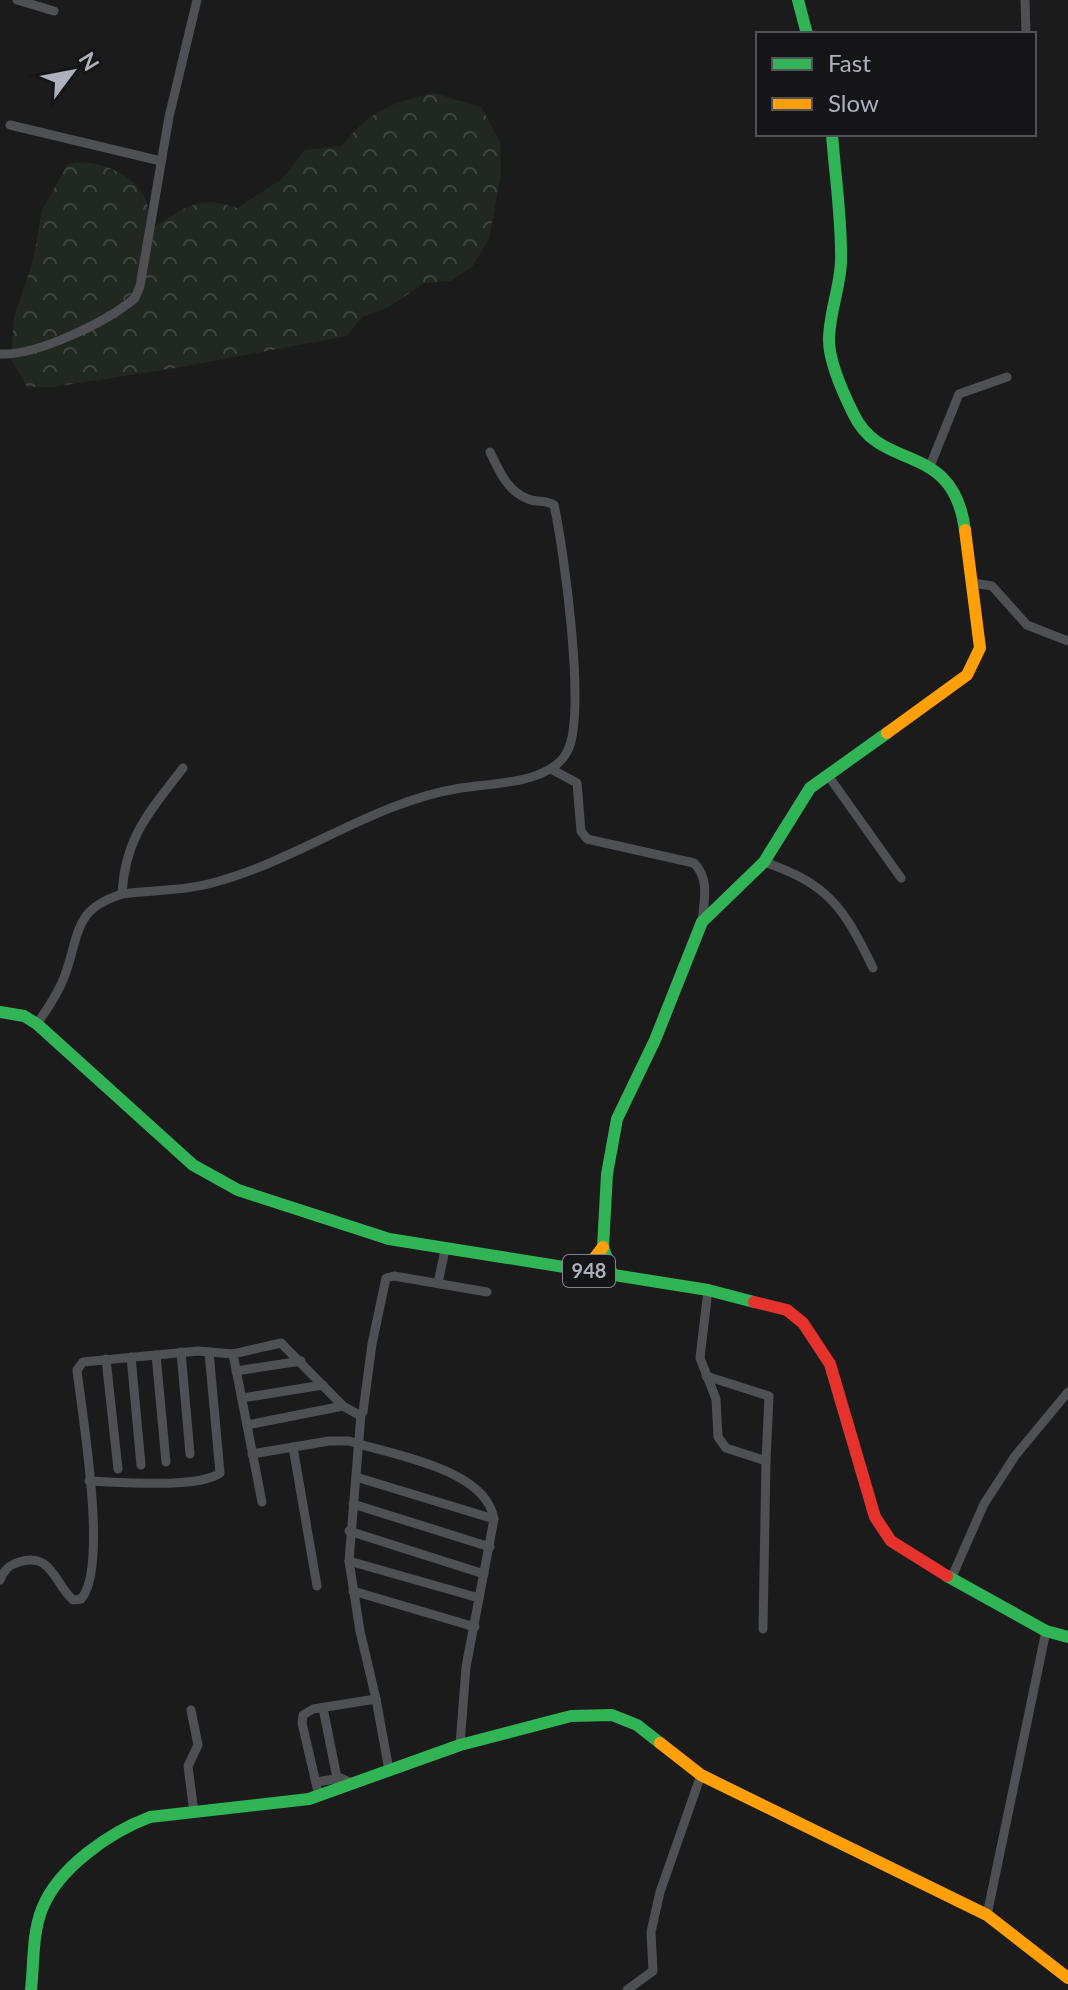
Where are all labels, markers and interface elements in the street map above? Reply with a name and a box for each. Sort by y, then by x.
north arrow [32,32,112,112]
legend [756,32,1036,136]
text: N [73,47,105,75]
text: Fast [828,48,871,77]
text: Slow [828,88,879,117]
road number: 948 [563,1255,615,1287]

